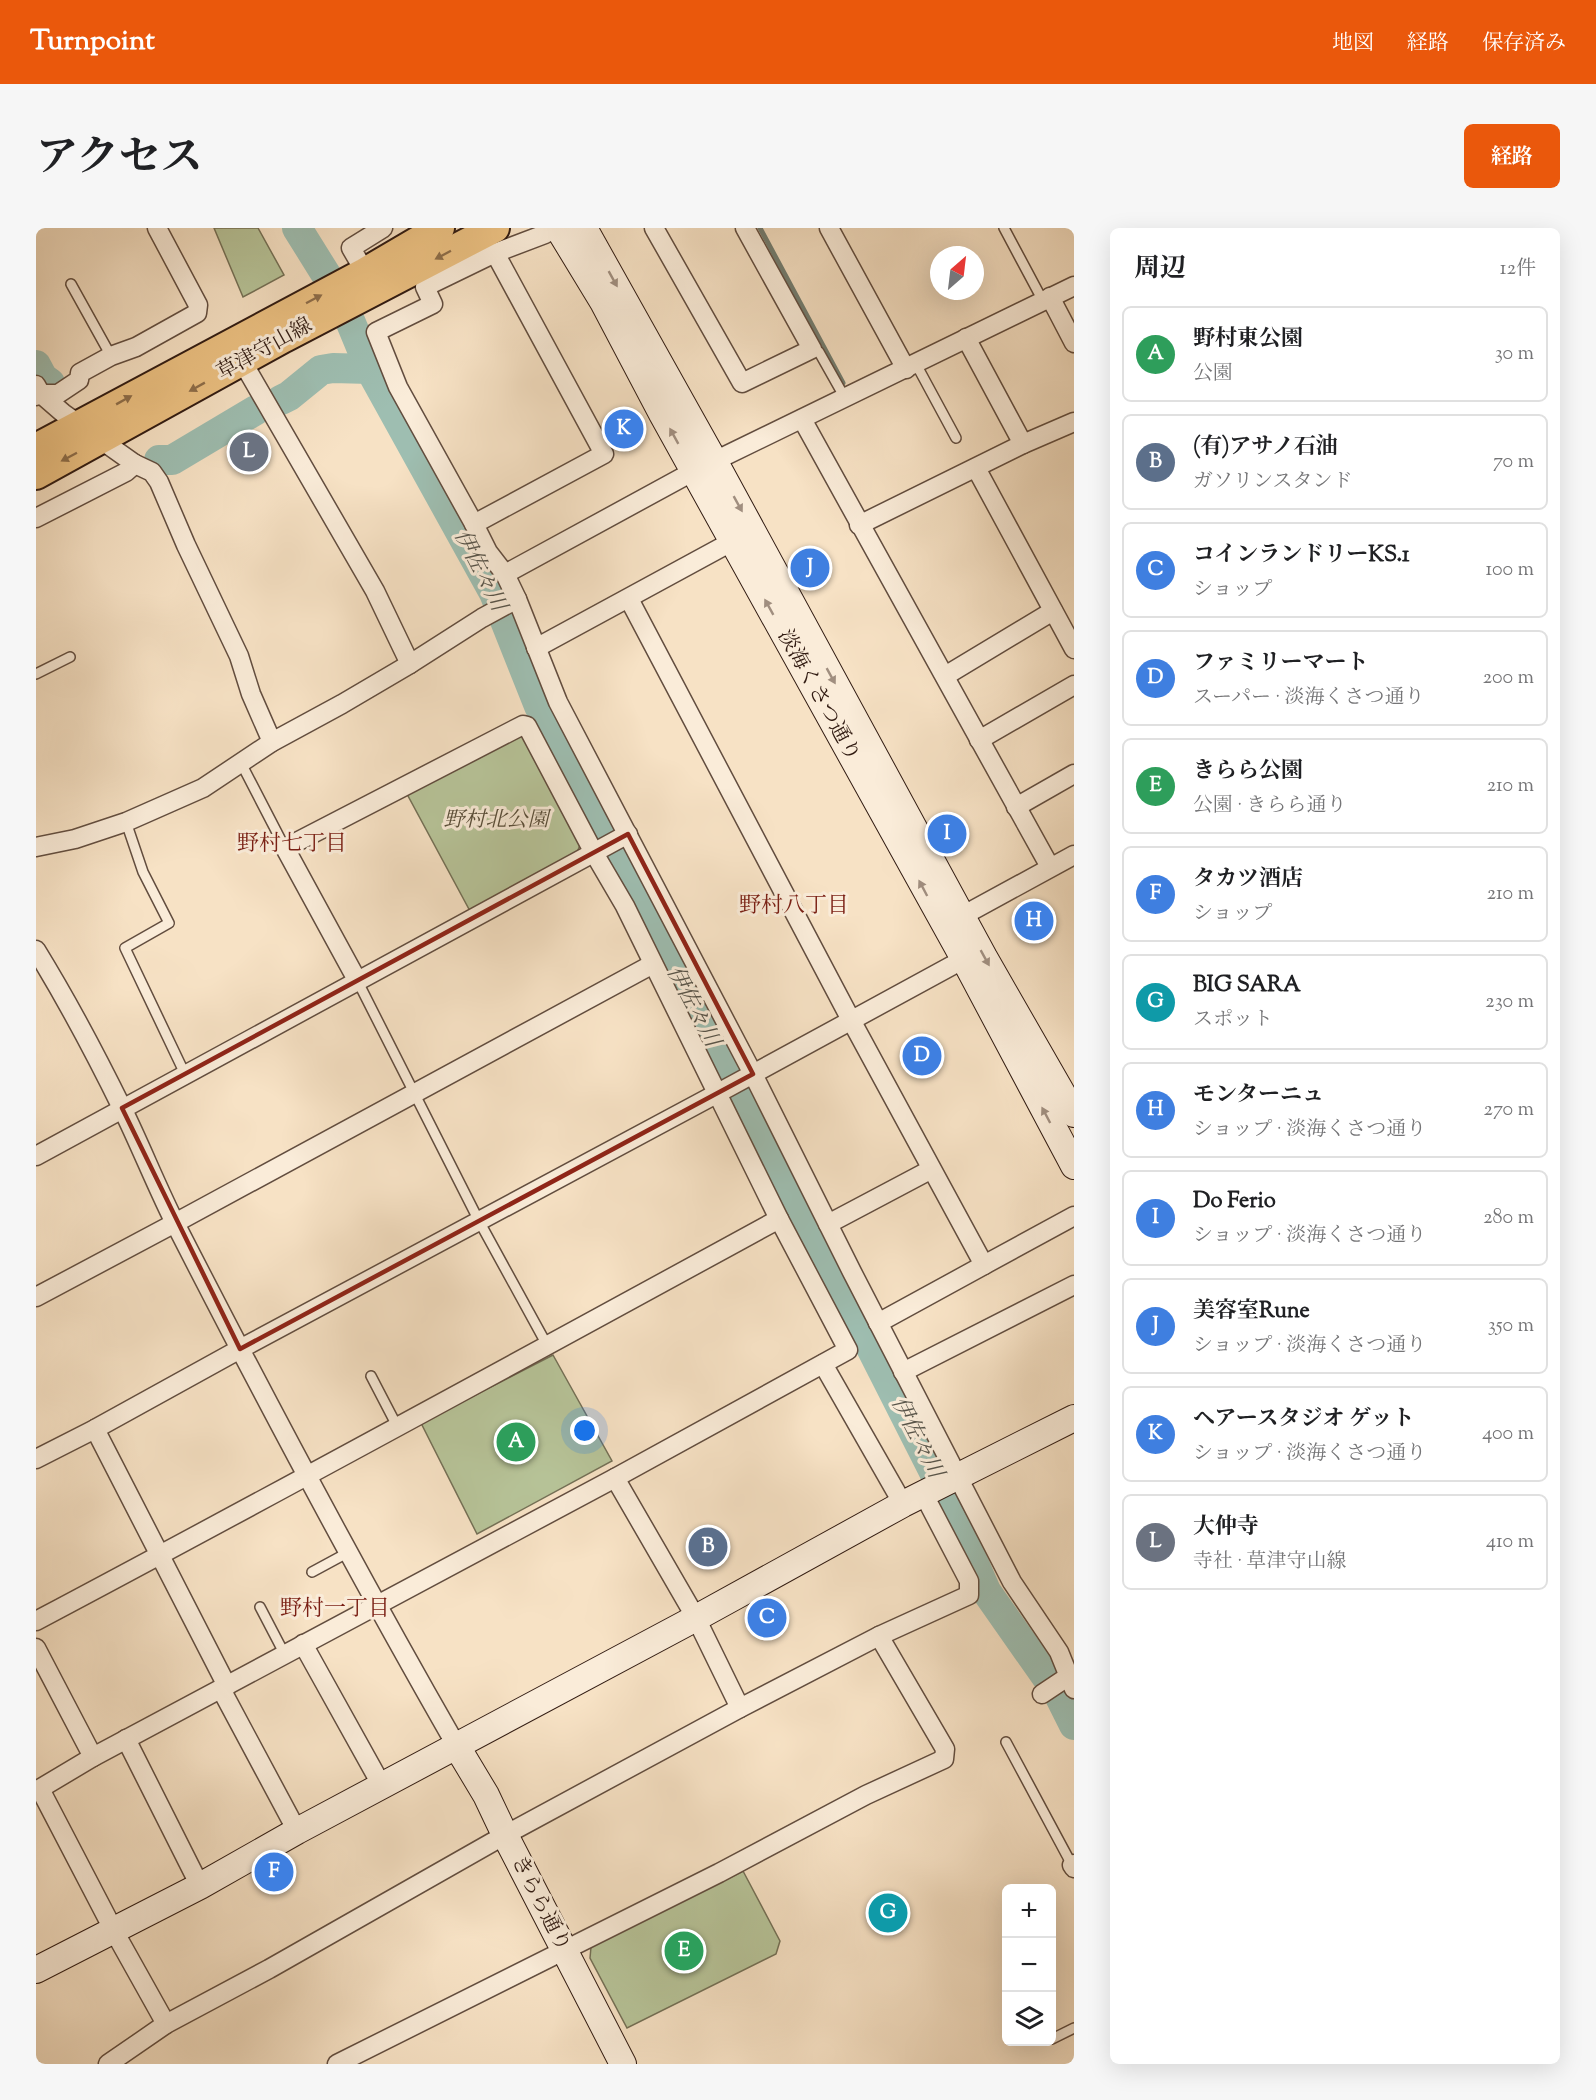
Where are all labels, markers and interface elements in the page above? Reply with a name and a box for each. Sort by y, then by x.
text: Turnpoint [30,22,155,62]
text: 地図 [1332,29,1374,59]
text: 経路 [1407,29,1449,59]
text: 保存済み [1482,29,1566,59]
button: 経路 [1464,124,1560,188]
text: アクセス [36,130,203,190]
north arrow [930,246,984,300]
one-way arrow [434,250,451,260]
text: 周辺 [1134,251,1186,288]
text: 12件 [1500,255,1536,284]
one-way arrow [608,271,618,288]
one-way arrow [306,294,323,304]
street label: 草津守山線 [212,311,318,389]
text: 野村東公園 [1193,324,1303,356]
text: A [1147,340,1164,369]
text: 30 m [1495,340,1534,369]
text: 公園 [1193,360,1233,389]
one-way arrow [188,382,205,392]
one-way arrow [116,395,133,405]
pin: K [604,406,644,452]
one-way arrow [669,427,679,444]
pin: L [230,430,268,474]
text: (有)アサノ石油 [1193,432,1338,464]
text: B [1149,448,1162,477]
text: 70 m [1493,448,1534,477]
one-way arrow [60,452,77,462]
text: ガソリンスタンド [1193,468,1352,497]
one-way arrow [733,496,743,513]
water label: 伊佐々川 [445,525,514,619]
text: コインランドリーKS.1 [1193,540,1409,572]
pin: J [790,546,830,590]
text: C [1147,556,1164,585]
text: 100 m [1485,556,1534,585]
text: ショップ [1193,576,1273,605]
one-way arrow [764,598,774,615]
street label: 淡海くさつ通り [769,624,867,768]
text: ファミリーマート [1193,648,1369,680]
text: D [1148,664,1163,693]
text: 200 m [1483,664,1534,693]
one-way arrow [826,667,836,684]
text: スーパー · 淡海くさつ通り [1193,684,1425,713]
text: きらら公園 [1193,756,1303,788]
text: E [1149,772,1162,801]
text: 210 m [1487,772,1534,801]
text: 公園 · きらら通り [1193,792,1347,821]
park label: 野村北公園 [444,806,551,836]
pin: I [928,812,966,856]
district label: 野村七丁目 [237,829,347,861]
text: タカツ酒店 [1193,864,1303,896]
one-way arrow [919,879,929,897]
text: F [1150,880,1161,909]
text: 210 m [1487,880,1534,909]
district label: 野村八丁目 [739,891,849,923]
pin: H [1014,898,1054,944]
text: ショップ [1193,900,1273,929]
one-way arrow [979,950,990,966]
water label: 伊佐々川 [657,961,728,1055]
text: BIG SARA [1193,970,1301,1002]
text: G [1147,988,1164,1017]
text: 230 m [1485,988,1534,1017]
text: スポット [1193,1006,1273,1035]
pin: D [902,1034,942,1078]
text: モンターニュ [1193,1080,1324,1112]
text: H [1148,1096,1163,1125]
text: 270 m [1484,1096,1534,1125]
one-way arrow [1041,1106,1051,1123]
text: ショップ · 淡海くさつ通り [1193,1116,1426,1145]
text: Do Ferio [1193,1186,1276,1218]
text: I [1152,1204,1159,1233]
text: 280 m [1483,1204,1534,1233]
text: ショップ · 淡海くさつ通り [1193,1222,1426,1251]
text: 美容室Rune [1193,1296,1310,1328]
text: J [1153,1312,1158,1341]
text: 350 m [1488,1312,1534,1341]
text: ショップ · 淡海くさつ通り [1193,1332,1426,1361]
water label: 伊佐々川 [882,1392,951,1486]
text: ヘアースタジオ ゲット [1193,1404,1414,1436]
your location [570,1416,599,1445]
pin: A [496,1420,536,1464]
text: K [1148,1420,1163,1449]
text: 400 m [1482,1420,1534,1449]
text: ショップ · 淡海くさつ通り [1193,1440,1426,1469]
text: 大仲寺 [1193,1512,1259,1544]
pin: B [688,1524,728,1570]
text: L [1149,1528,1162,1557]
text: 410 m [1486,1528,1534,1557]
text: 寺社 · 草津守山線 [1193,1548,1347,1577]
district label: 野村一丁目 [280,1594,390,1626]
pin: C [748,1596,786,1640]
pin: F [254,1850,294,1894]
street label: きらら通り [503,1850,577,1958]
map controls [1002,1884,1056,2046]
button: + [1002,1884,1056,1938]
pin: G [868,1890,908,1936]
pin: E [664,1928,704,1974]
button: − [1002,1938,1056,1992]
button: layers [1002,1992,1056,2046]

